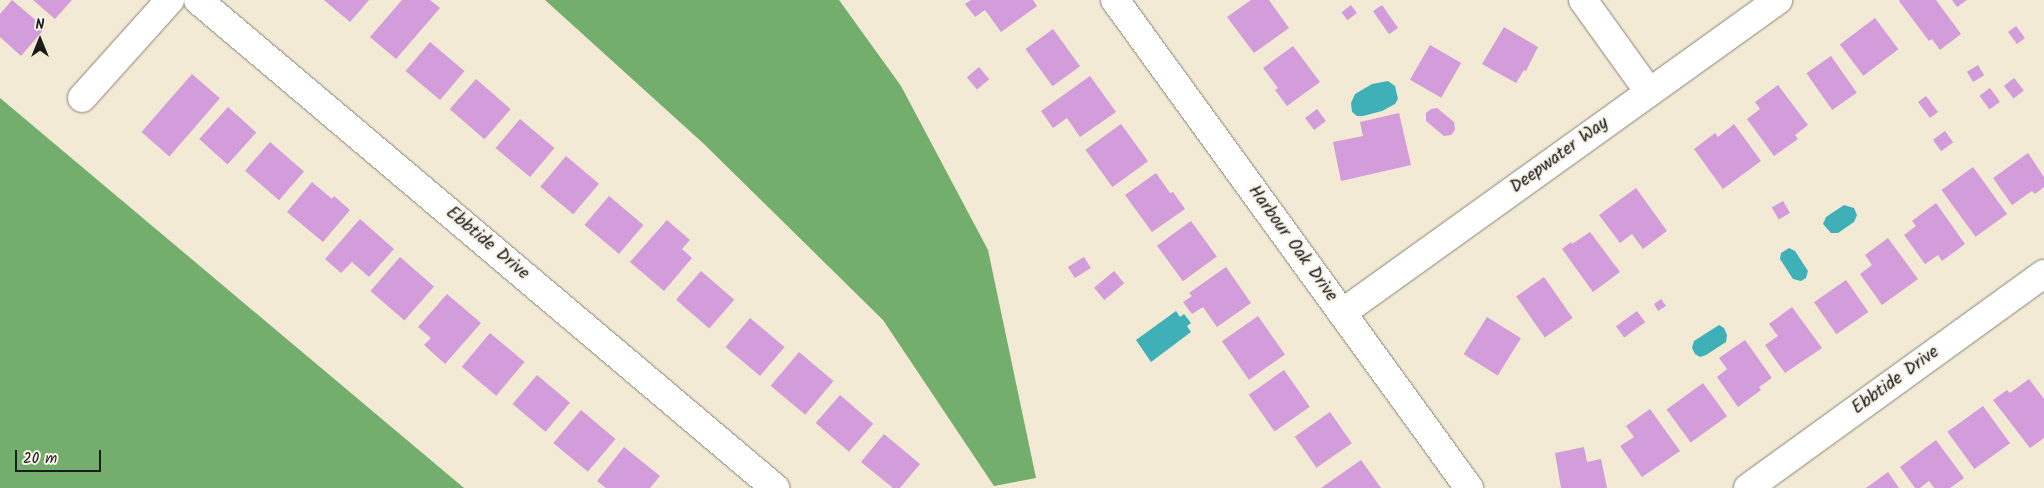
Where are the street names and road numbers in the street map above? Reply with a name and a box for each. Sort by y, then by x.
street label: Deepwater Way [1507,113,1613,199]
street label: Harbour Oak Drive [1243,182,1341,306]
street label: Ebbtide Drive [441,203,533,285]
street label: Ebbtide Drive [1848,342,1944,420]

